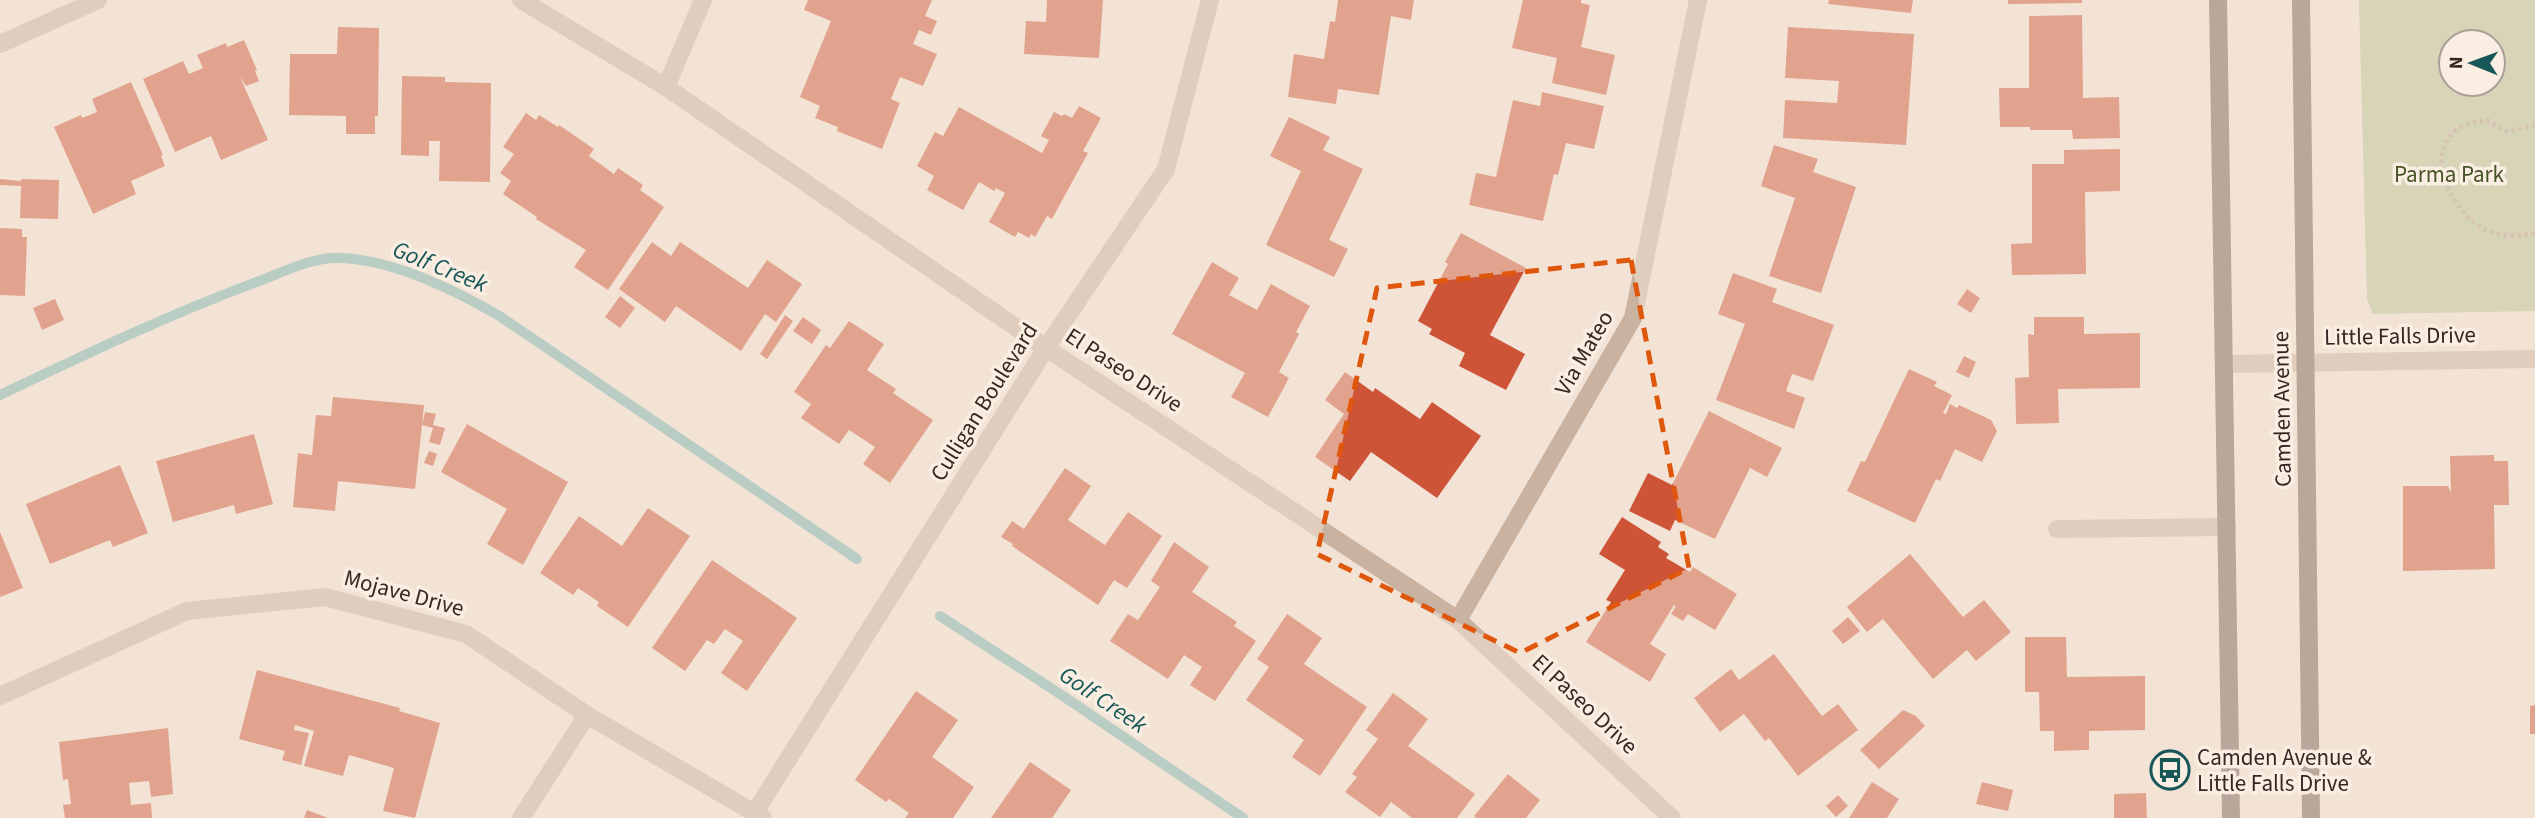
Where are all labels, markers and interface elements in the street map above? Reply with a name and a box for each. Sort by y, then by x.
north arrow [2437,28,2507,98]
text: N [2443,56,2470,69]
park label: Parma Park [2394,158,2505,191]
water label: Golf Creek [387,232,493,302]
street label: Via Mateo [1546,304,1622,402]
street label: Culligan Boulevard [922,316,1046,488]
street label: Little Falls Drive [2324,318,2476,354]
street label: El Paseo Drive [1059,320,1189,420]
street label: Camden Avenue [2264,331,2300,487]
street label: Mojave Drive [340,561,468,625]
street label: El Paseo Drive [1525,646,1645,762]
water label: Golf Creek [1052,658,1155,743]
place label: Camden Avenue & Little Falls Drive [2197,741,2372,800]
bus stop icon: Camden Avenue & Little Falls Drive [2149,749,2191,791]

